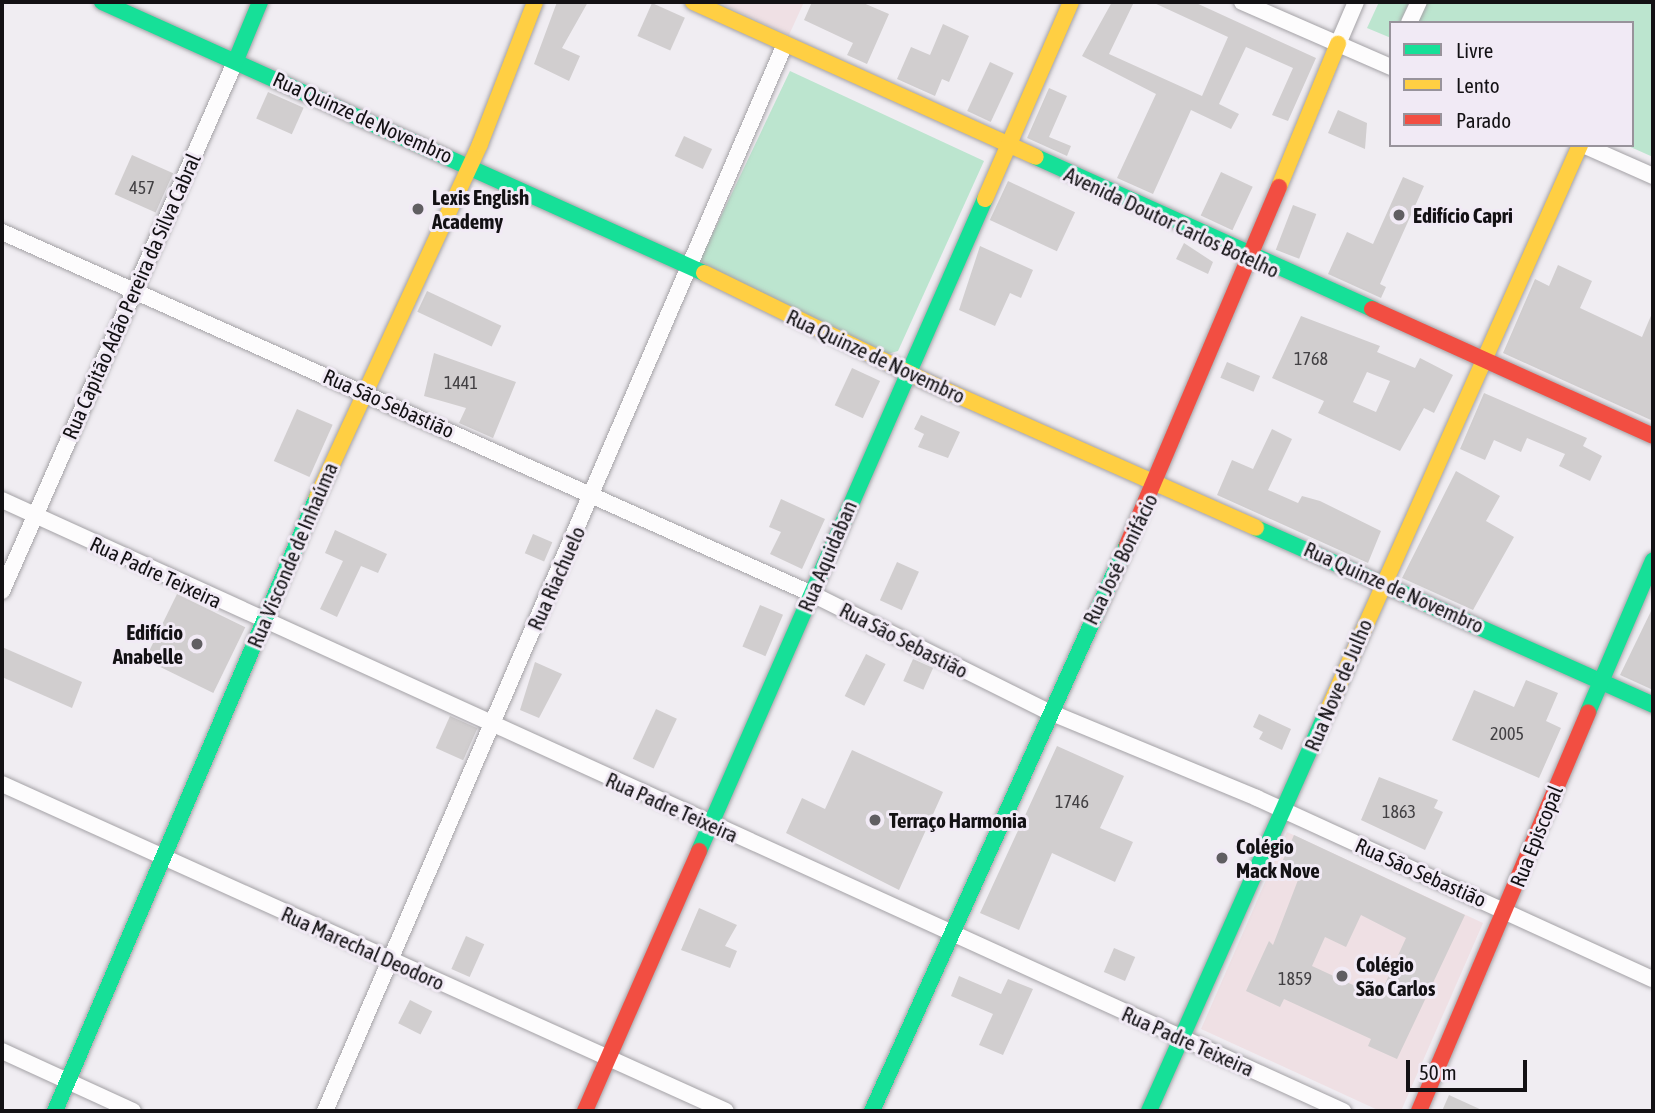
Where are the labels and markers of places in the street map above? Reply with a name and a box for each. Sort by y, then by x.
place label: Lexis English Academy [432,184,529,234]
marker: Lexis English Academy [410,201,426,217]
place label: Edifício Capri [1413,202,1513,228]
marker: Edifício Capri [1391,207,1407,223]
place label: Edifício Anabelle [113,619,183,669]
marker: Edifício Anabelle [189,636,205,652]
place label: Terraço Harmonia [889,807,1027,833]
marker: Terraço Harmonia [867,812,883,828]
place label: Colégio Mack Nove [1236,833,1320,883]
marker: Colégio Mack Nove [1214,850,1230,866]
place label: Colégio São Carlos [1356,951,1435,1001]
marker: Colégio São Carlos [1334,968,1350,984]

